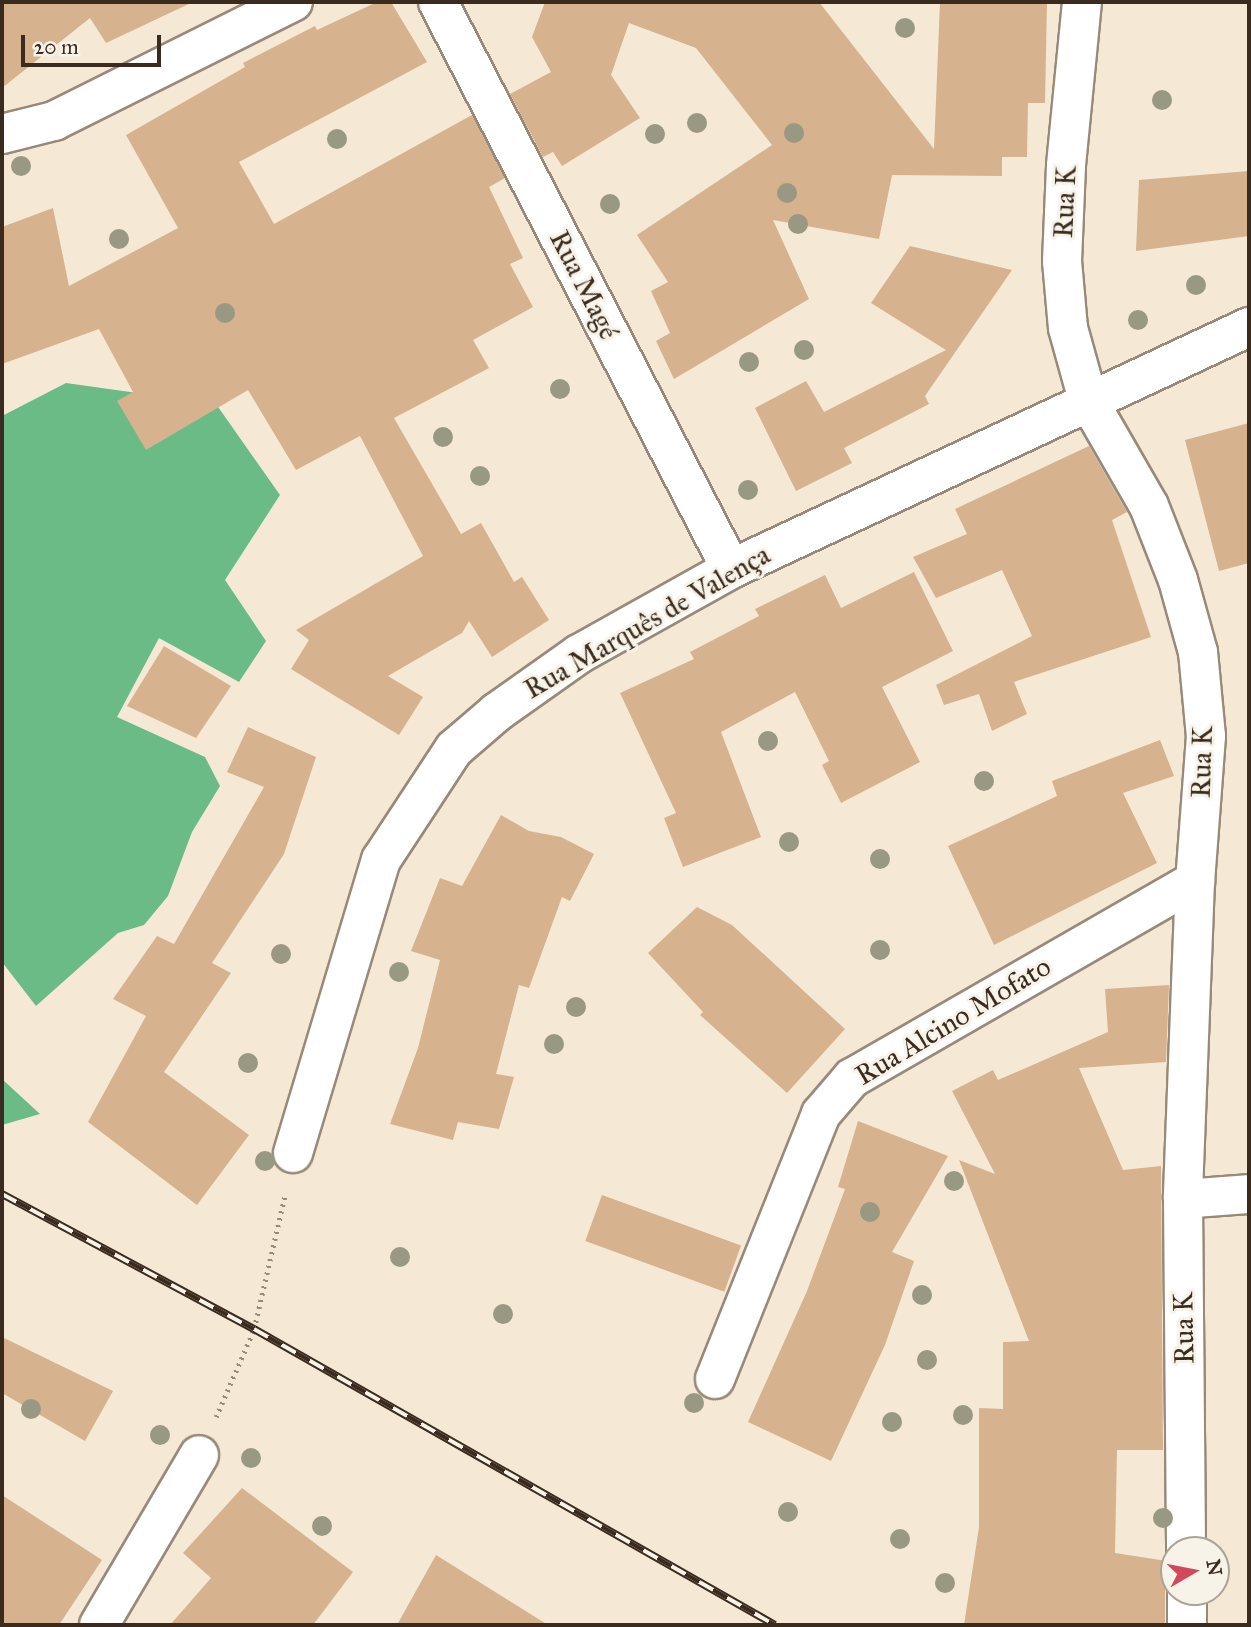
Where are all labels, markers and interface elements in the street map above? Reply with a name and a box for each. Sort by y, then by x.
scale bar [24,21,164,65]
text: 20 m [34,34,79,60]
street label: Rua K [1046,165,1084,239]
street label: Rua Magé [542,225,626,345]
street label: Rua Marquês de Valença [518,538,776,706]
street label: Rua K [1184,725,1220,799]
street label: Rua Alcino Mofato [849,949,1057,1093]
street label: Rua K [1167,1292,1201,1364]
north arrow [1160,1536,1230,1606]
text: N [1201,1558,1227,1578]

